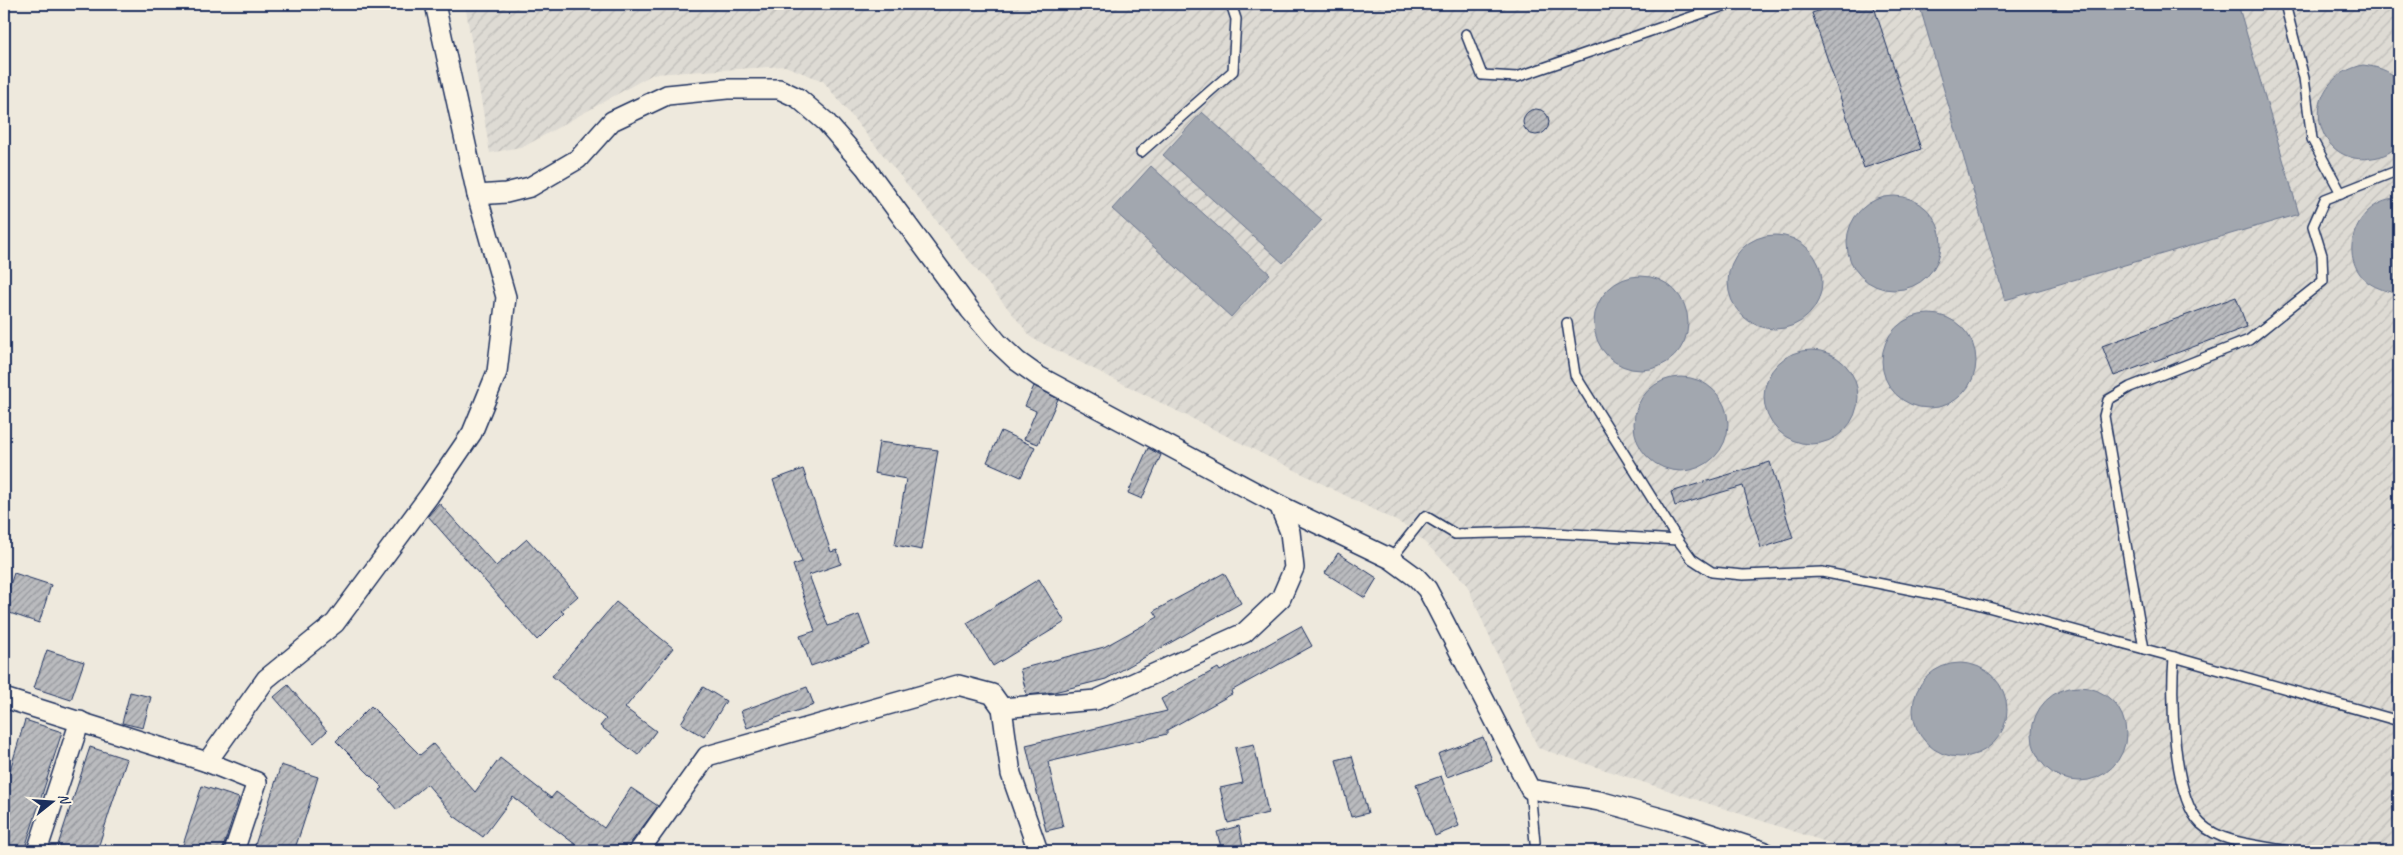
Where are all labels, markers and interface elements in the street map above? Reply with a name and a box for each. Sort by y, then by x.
north arrow [28,778,78,828]
text: N [55,792,74,807]

